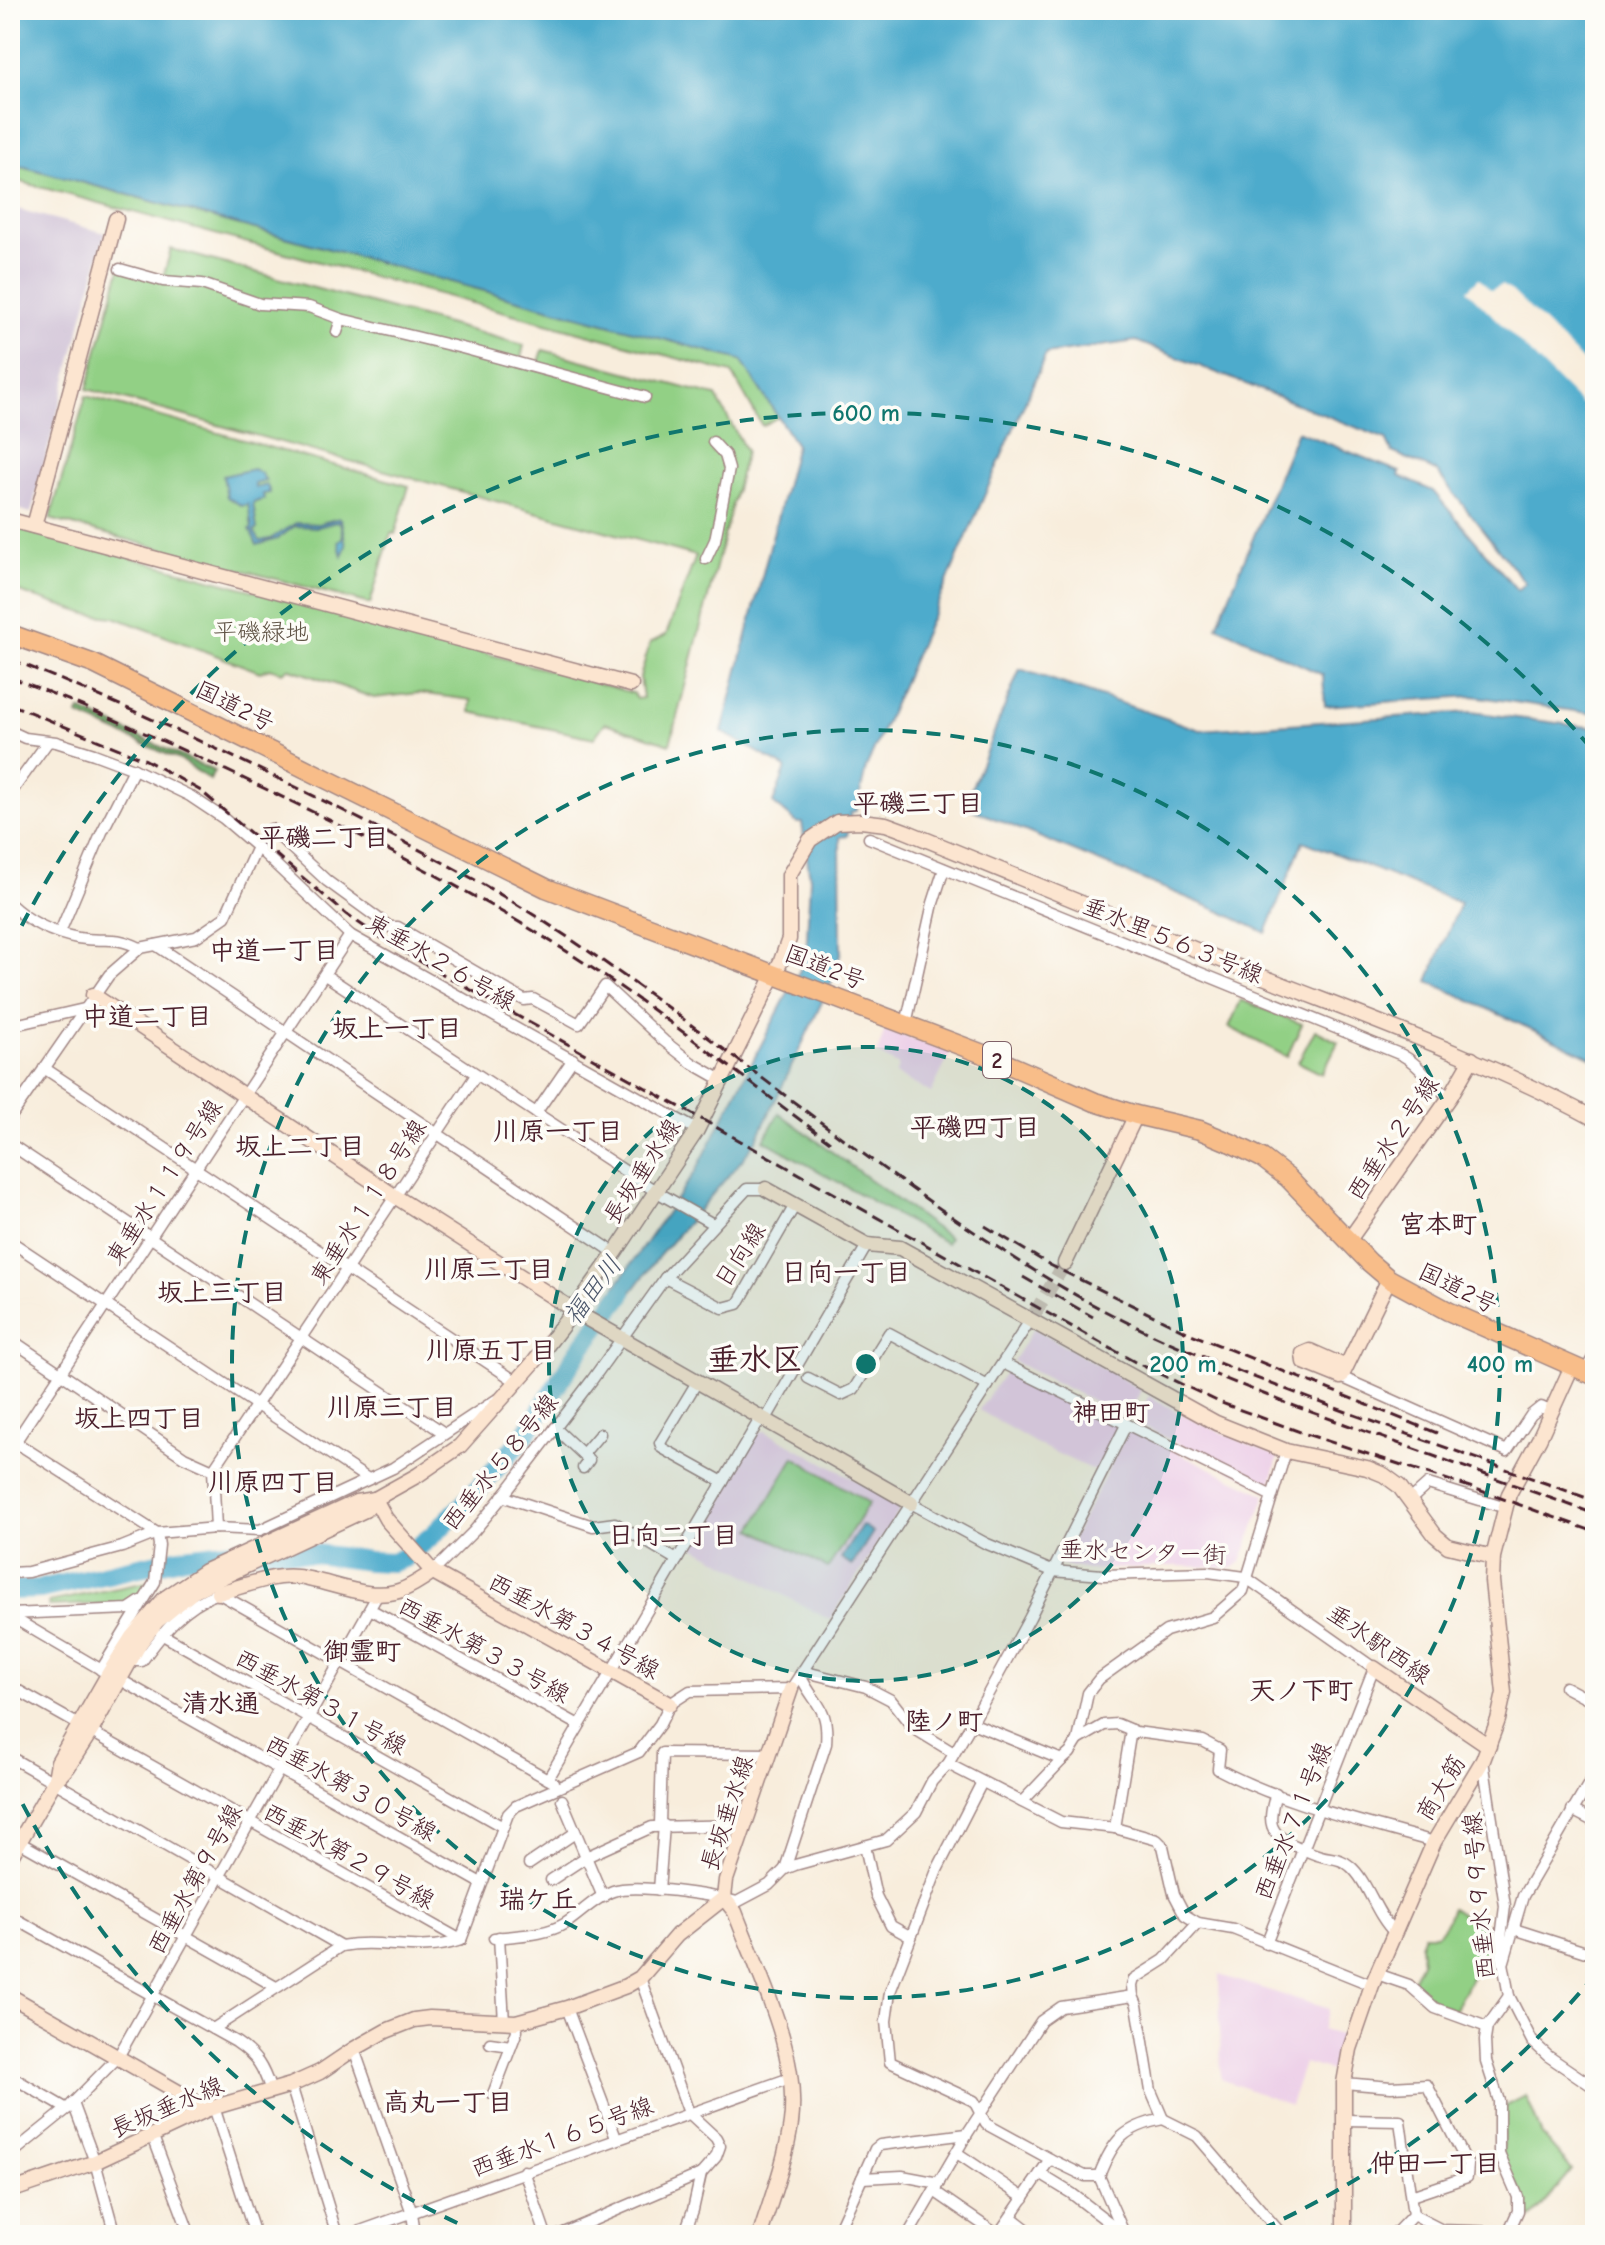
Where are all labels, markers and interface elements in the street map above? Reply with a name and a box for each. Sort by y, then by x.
text: 600 m [832,399,900,427]
park label: 平磯緑地 [213,618,309,646]
street label: 国道2号 [191,675,279,737]
district label: 平磯三丁目 [853,789,983,819]
district label: 平磯二丁目 [259,823,389,853]
street label: 垂水里５６３号線 [1079,891,1267,989]
street label: 東垂水２６号線 [361,908,521,1016]
district label: 中道一丁目 [209,936,339,966]
street label: 国道2号 [781,939,869,995]
district label: 中道二丁目 [82,1002,212,1032]
district label: 坂上一丁目 [332,1014,462,1044]
road number: 2 [983,1042,1011,1078]
street label: 西垂水２号線 [1341,1070,1445,1206]
street label: 東垂水１１９号線 [100,1094,228,1270]
street label: 長坂垂水線 [598,1113,686,1229]
district label: 平磯四丁目 [910,1113,1040,1143]
street label: 東垂水１１８号線 [304,1114,432,1290]
district label: 川原一丁目 [493,1117,623,1147]
district label: 坂上二丁目 [235,1132,365,1162]
district label: 宮本町 [1399,1210,1477,1240]
street label: 日向線 [709,1217,771,1293]
water label: 福田川 [557,1250,628,1331]
district label: 川原二丁目 [424,1255,554,1285]
street label: 国道2号 [1414,1257,1502,1319]
district label: 日向一丁目 [781,1258,911,1288]
district label: 坂上三丁目 [157,1278,287,1308]
district label: 川原五丁目 [426,1336,556,1366]
district label: 垂水区 [707,1341,803,1378]
centre of rings [852,1350,880,1378]
text: 200 m [1149,1350,1217,1378]
text: 400 m [1467,1350,1533,1378]
street label: 西垂水５８号線 [436,1388,564,1536]
district label: 川原三丁目 [327,1393,457,1423]
district label: 神田町 [1072,1398,1150,1428]
district label: 坂上四丁目 [74,1404,204,1434]
district label: 川原四丁目 [208,1468,338,1498]
district label: 日向二丁目 [608,1521,738,1551]
street label: 垂水センター街 [1059,1535,1227,1569]
street label: 西垂水第３４号線 [483,1567,665,1685]
street label: 西垂水第３３号線 [393,1591,575,1709]
street label: 垂水駅西線 [1322,1598,1436,1690]
district label: 御霊町 [323,1637,401,1667]
street label: 西垂水第３１号線 [230,1643,412,1761]
district label: 天ノ下町 [1249,1676,1353,1706]
district label: 清水通 [182,1689,260,1719]
district label: 陸ノ町 [905,1707,983,1737]
street label: 西垂水第３０号線 [260,1729,442,1847]
street label: 西垂水７１号線 [1249,1738,1337,1904]
street label: 商大筋 [1410,1750,1472,1826]
street label: 長坂垂水線 [695,1752,759,1874]
street label: 西垂水第２９号線 [258,1797,440,1915]
street label: 西垂水第９号線 [142,1799,248,1959]
street label: 西垂水９９号線 [1458,1811,1500,1981]
district label: 瑞ケ丘 [499,1885,577,1915]
street label: 長坂垂水線 [106,2071,228,2143]
district label: 高丸一丁目 [383,2088,513,2118]
street label: 西垂水１６５号線 [467,2091,657,2183]
district label: 仲田一丁目 [1370,2149,1500,2179]

